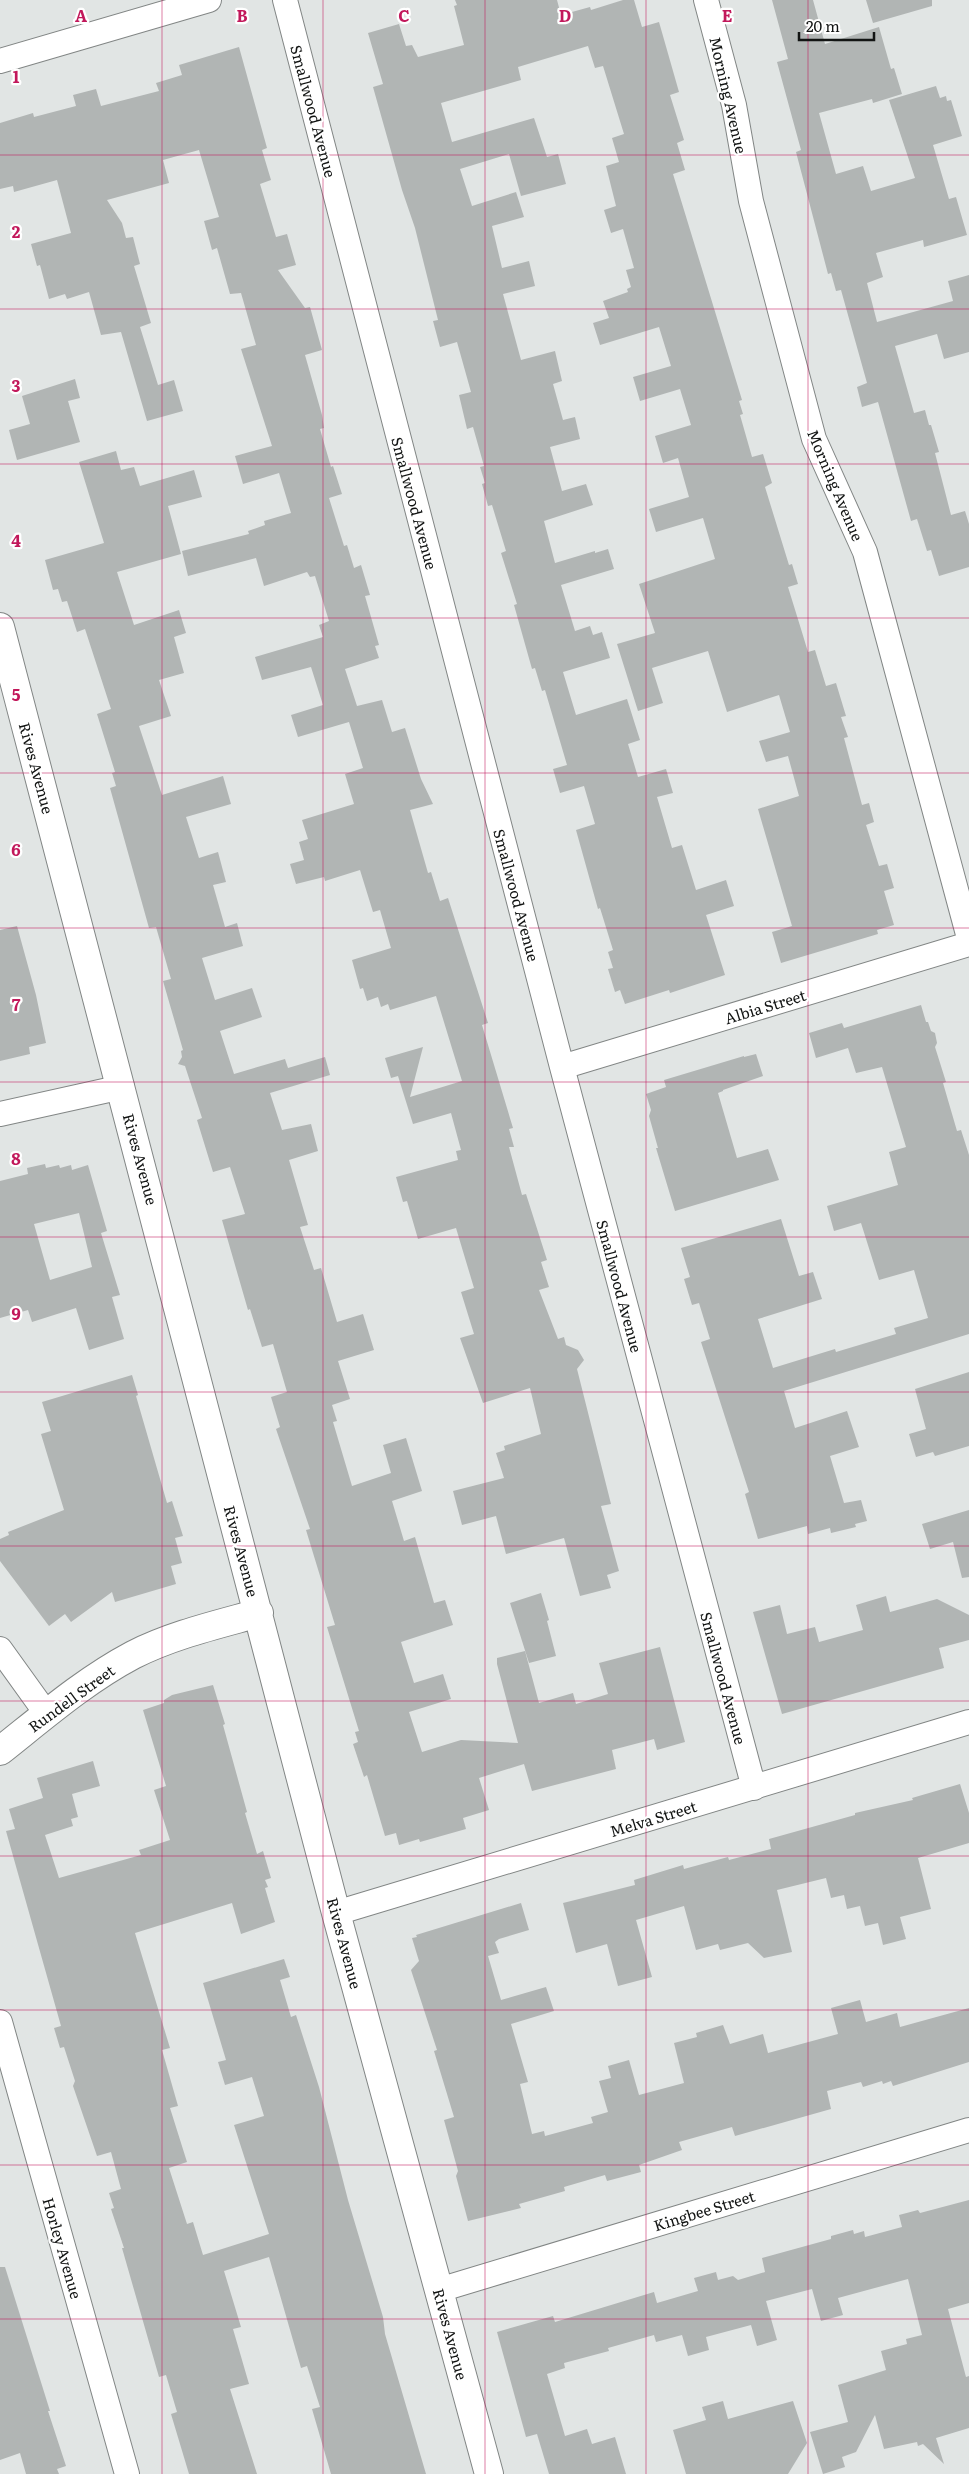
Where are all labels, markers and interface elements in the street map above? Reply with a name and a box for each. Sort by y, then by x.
text: A [75,3,87,27]
text: B [236,3,248,27]
text: C [398,3,410,27]
text: D [559,3,571,27]
text: E [722,3,733,27]
scale bar [799,10,874,42]
text: 20 m [806,14,840,37]
street label: Morning Avenue [704,34,754,156]
street label: Smallwood Avenue [285,42,343,180]
text: 1 [13,64,20,88]
text: 2 [12,219,21,243]
text: 3 [12,373,21,397]
street label: Morning Avenue [802,426,870,545]
street label: Smallwood Avenue [386,434,444,572]
text: 4 [11,528,21,552]
text: 5 [12,682,21,706]
street label: Rives Avenue [14,720,60,817]
street label: Smallwood Avenue [488,826,546,964]
text: 6 [11,837,21,861]
street label: Albia Street [721,983,809,1029]
text: 7 [12,992,21,1016]
street label: Rives Avenue [118,1111,164,1208]
text: 8 [11,1146,21,1170]
street label: Smallwood Avenue [591,1217,649,1355]
text: 9 [11,1301,21,1325]
street label: Rives Avenue [219,1503,265,1600]
street label: Smallwood Avenue [695,1609,753,1747]
street label: Rundell Street [23,1659,119,1737]
street label: Melva Street [607,1794,699,1842]
street label: Rives Avenue [322,1895,368,1992]
street label: Kingbee Street [650,2184,758,2236]
street label: Horley Avenue [38,2195,89,2302]
street label: Rives Avenue [428,2286,474,2383]

